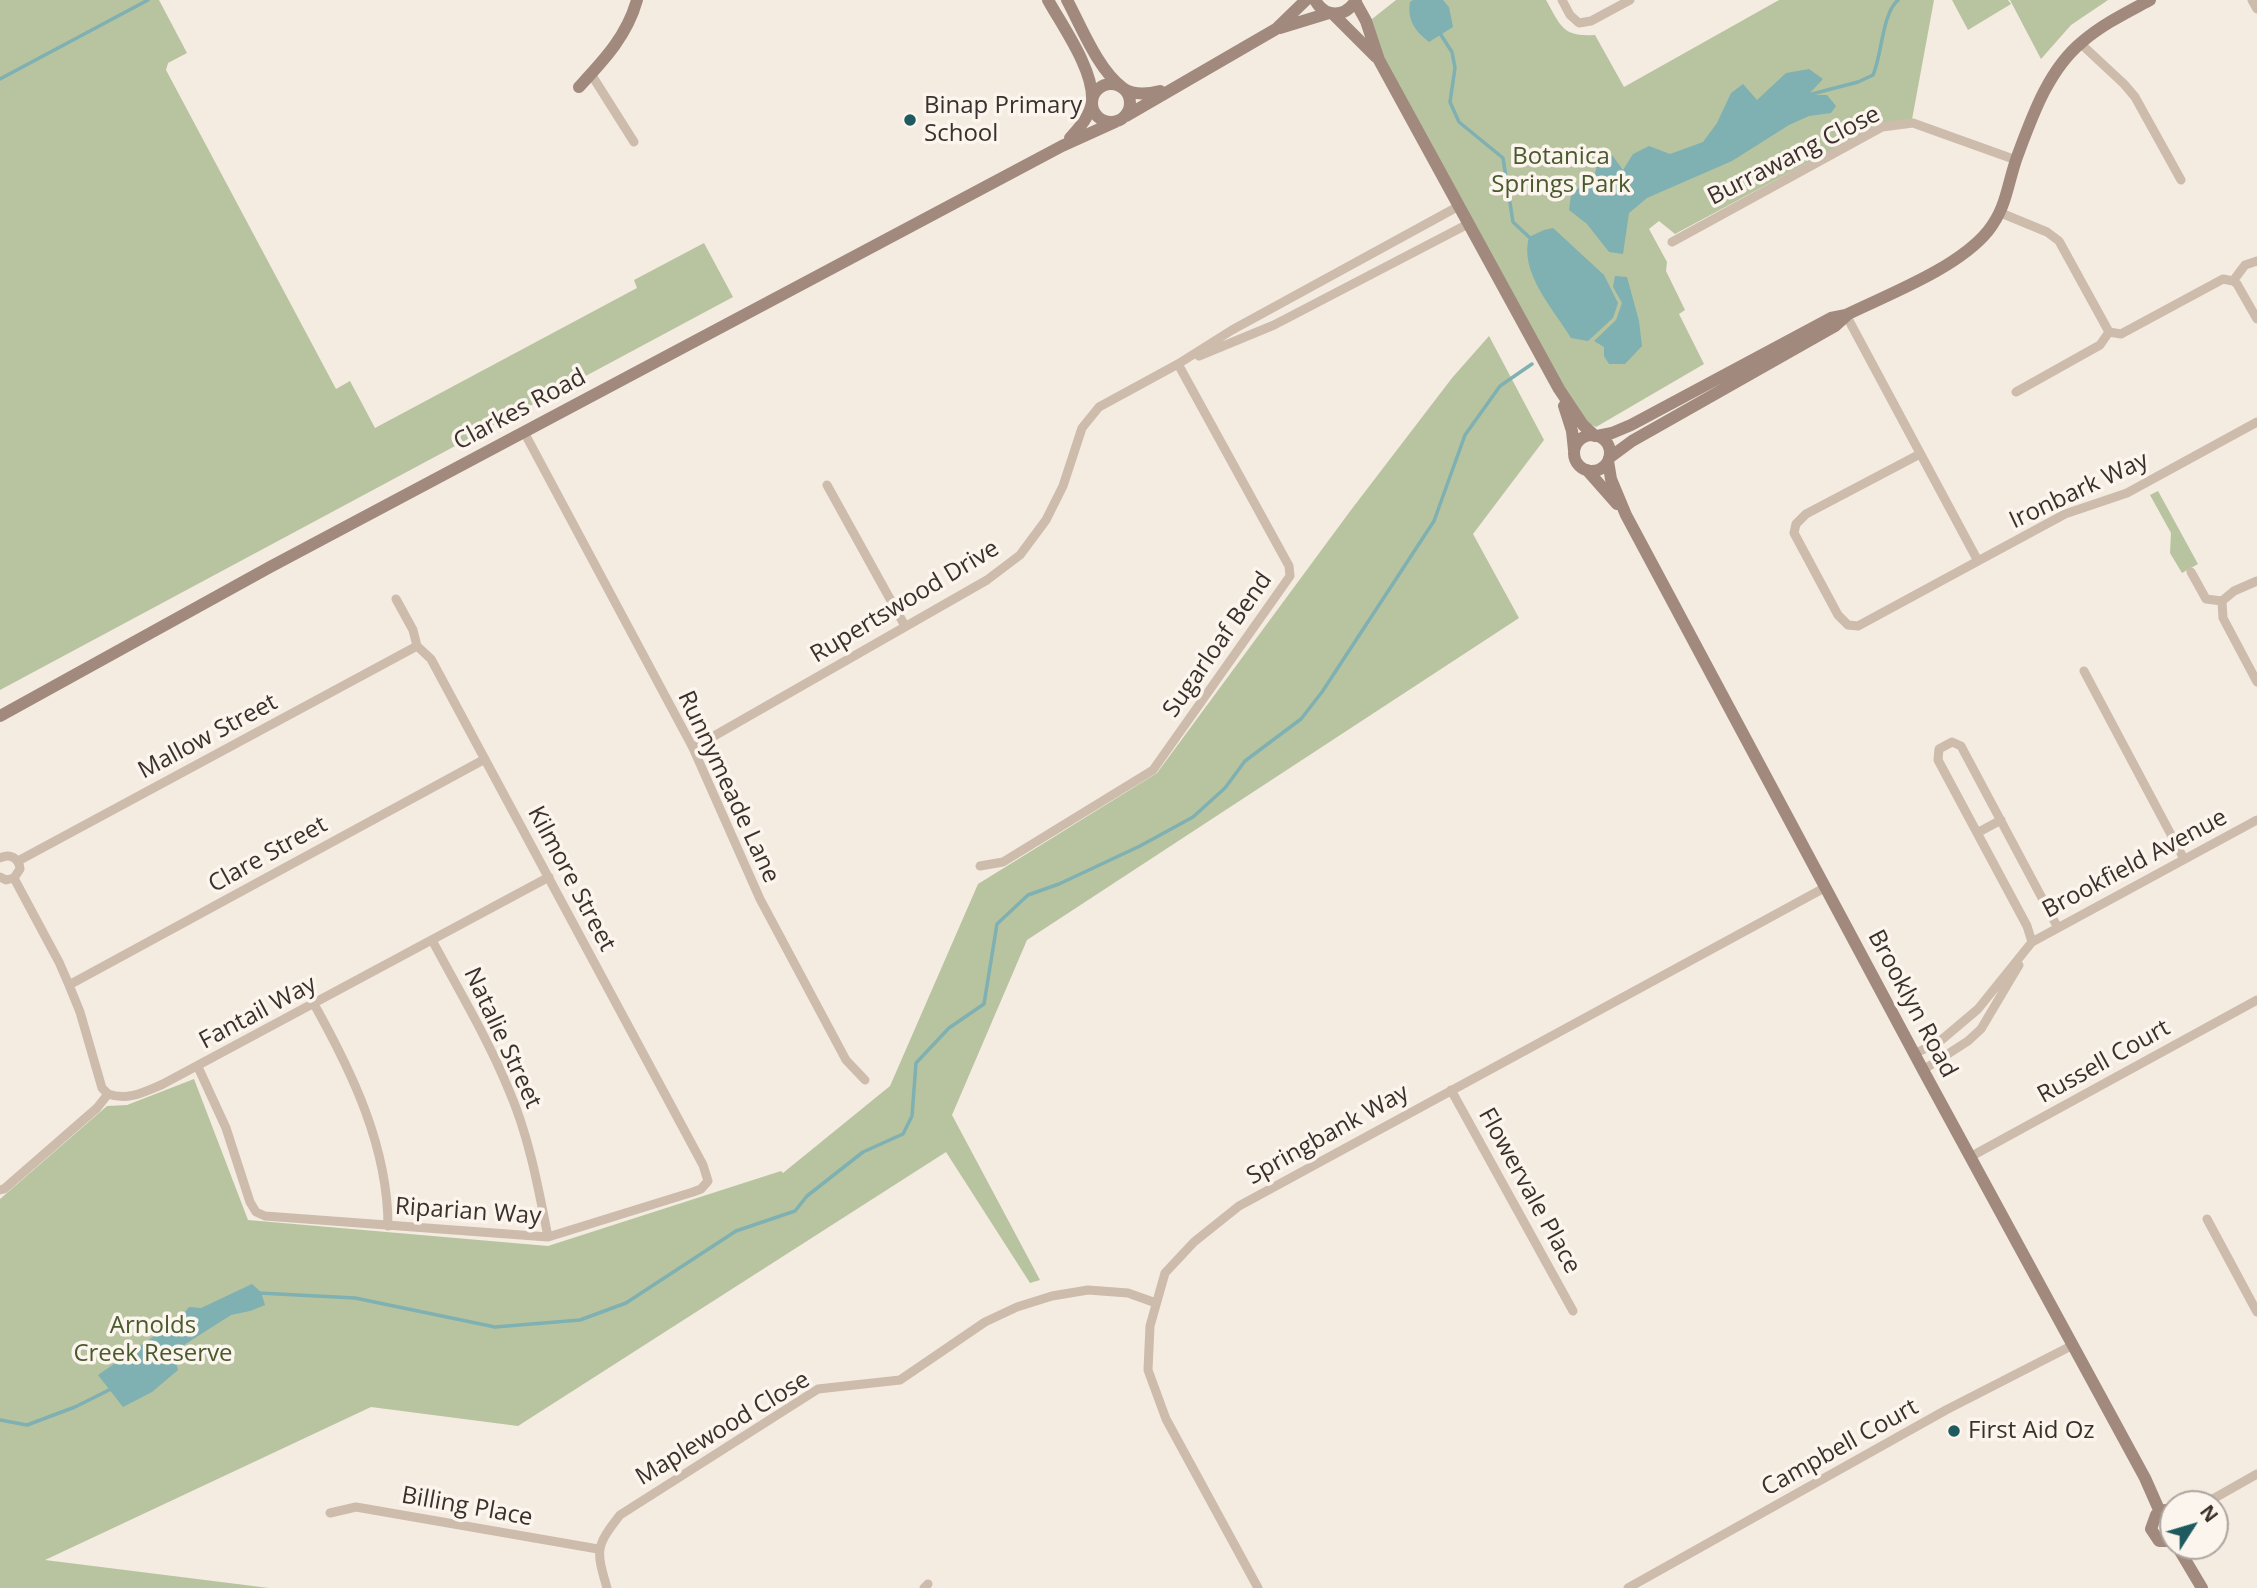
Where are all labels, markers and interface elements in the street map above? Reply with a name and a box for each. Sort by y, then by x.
place label: Binap Primary School [924,92,1082,148]
street label: Burrawang Close [1703,100,1885,212]
marker: Binap Primary School [902,112,918,128]
park label: Botanica Springs Park [1491,143,1631,199]
street label: Clarkes Road [449,363,591,457]
street label: Ironbark Way [2005,446,2153,536]
street label: Rupertswood Drive [806,534,1004,670]
street label: Sugarloaf Bend [1157,567,1279,723]
street label: Runnymeade Lane [671,686,785,888]
street label: Mallow Street [134,688,282,786]
street label: Kilmore Street [521,802,621,956]
street label: Brookfield Avenue [2038,803,2232,925]
street label: Clare Street [204,811,332,899]
street label: Brooklyn Road [1861,925,1963,1083]
street label: Natalie Street [457,963,547,1113]
street label: Fantail Way [195,970,321,1056]
street label: Russell Court [2033,1014,2175,1110]
street label: Springbank Way [1242,1079,1414,1191]
street label: Flowervale Place [1472,1103,1586,1279]
street label: Riparian Way [394,1193,542,1231]
park label: Arnolds Creek Reserve [73,1312,233,1368]
street label: Maplewood Close [631,1366,815,1492]
street label: Campbell Court [1757,1393,1923,1503]
place label: First Aid Oz [1968,1417,2095,1445]
marker: First Aid Oz [1946,1423,1962,1439]
street label: Billing Place [399,1481,535,1533]
north arrow [2159,1490,2229,1560]
text: N [2194,1500,2224,1528]

